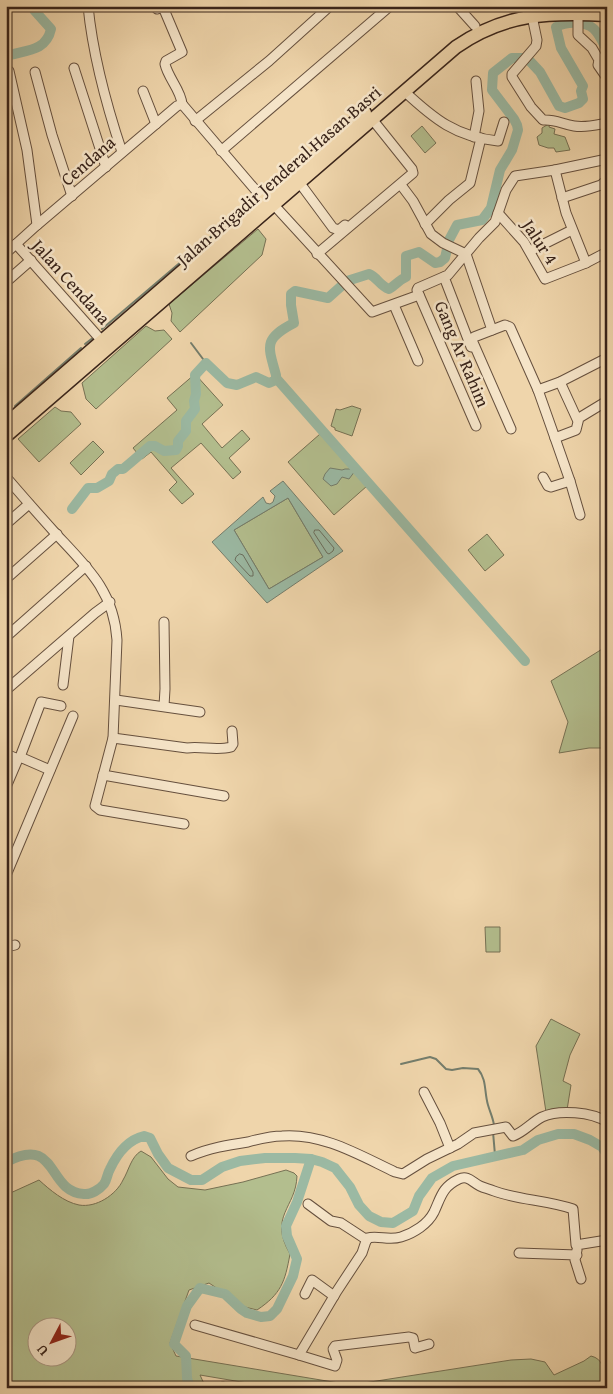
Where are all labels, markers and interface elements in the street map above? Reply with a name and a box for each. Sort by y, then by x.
street label: Jalan Brigadir Jenderal Hasan Basri [169,79,387,274]
street label: Cendana [54,129,121,192]
street label: Jalur 4 [515,212,565,270]
street label: Jalan Cendana [24,231,117,331]
street label: Gang Ar Rahim [428,296,497,411]
north arrow [28,1316,78,1366]
text: U [31,1340,53,1361]

